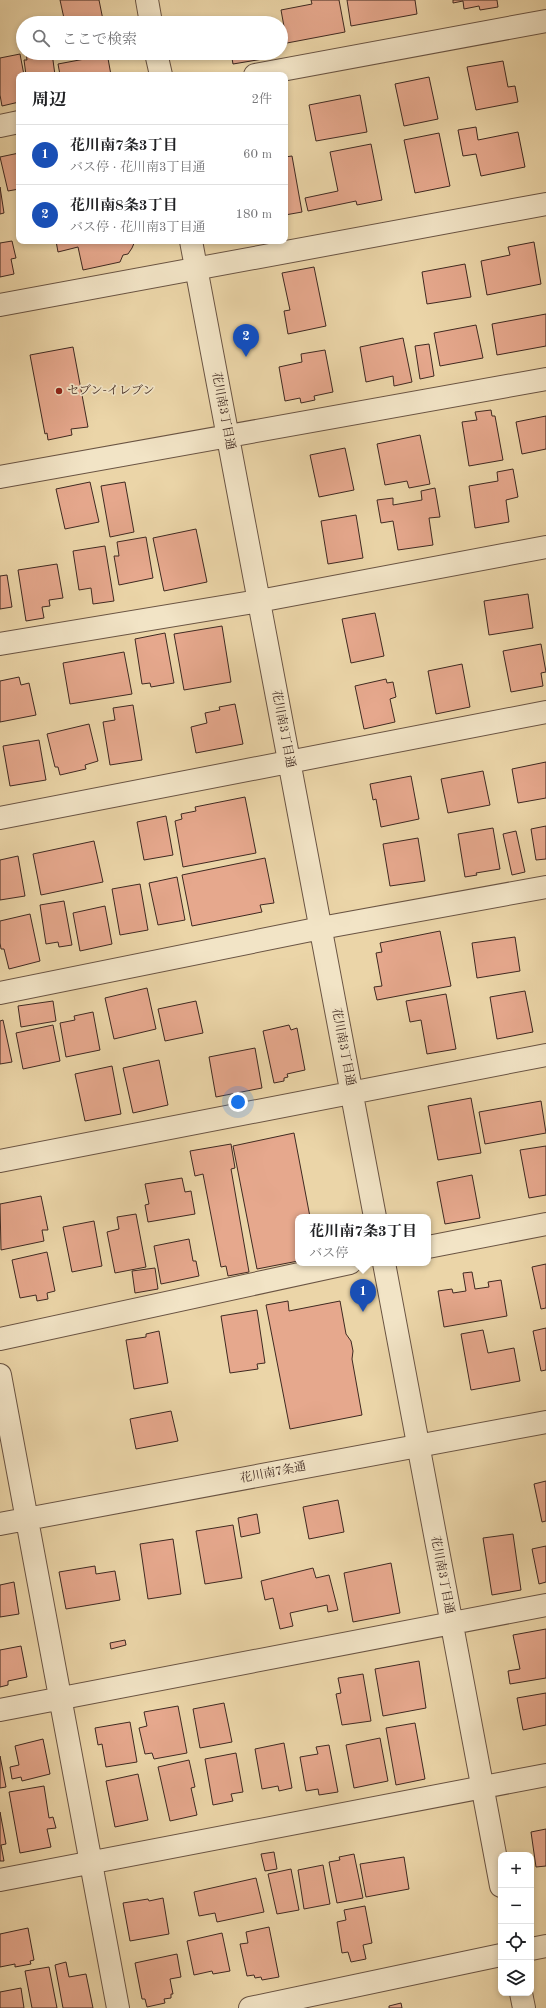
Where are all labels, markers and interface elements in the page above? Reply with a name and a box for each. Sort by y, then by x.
search box [16,16,288,60]
icon: search [30,27,52,49]
text: ここで検索 [62,33,137,48]
text: 周辺 [32,92,66,109]
text: 2件 [251,93,272,106]
text: 花川南7条3丁目 [70,139,177,154]
text: 1 [41,148,49,161]
text: 60 m [243,148,272,161]
text: バス停 · 花川南3丁目通 [70,161,205,174]
text: 花川南8条3丁目 [70,199,177,214]
text: 2 [41,208,49,221]
text: 180 m [235,208,272,221]
text: バス停 · 花川南3丁目通 [70,221,205,234]
pin: 2 [233,324,259,357]
street label: 花川南3丁目通 [210,371,238,451]
place label: セブン-イレブン [67,384,154,397]
marker: セブン-イレブン [54,386,64,396]
street label: 花川南3丁目通 [270,689,298,769]
street label: 花川南3丁目通 [330,1007,358,1087]
your location [228,1092,248,1112]
popup [295,1214,431,1266]
text: 花川南7条3丁目 [309,1225,417,1240]
text: バス停 [309,1247,348,1260]
pin: 1 [350,1279,376,1312]
street label: 花川南7条通 [239,1459,307,1485]
street label: 花川南3丁目通 [429,1535,457,1615]
map controls [498,1852,534,1996]
button: + [498,1852,534,1888]
button: − [498,1888,534,1924]
button: locate [498,1924,534,1960]
button: layers [498,1960,534,1996]

